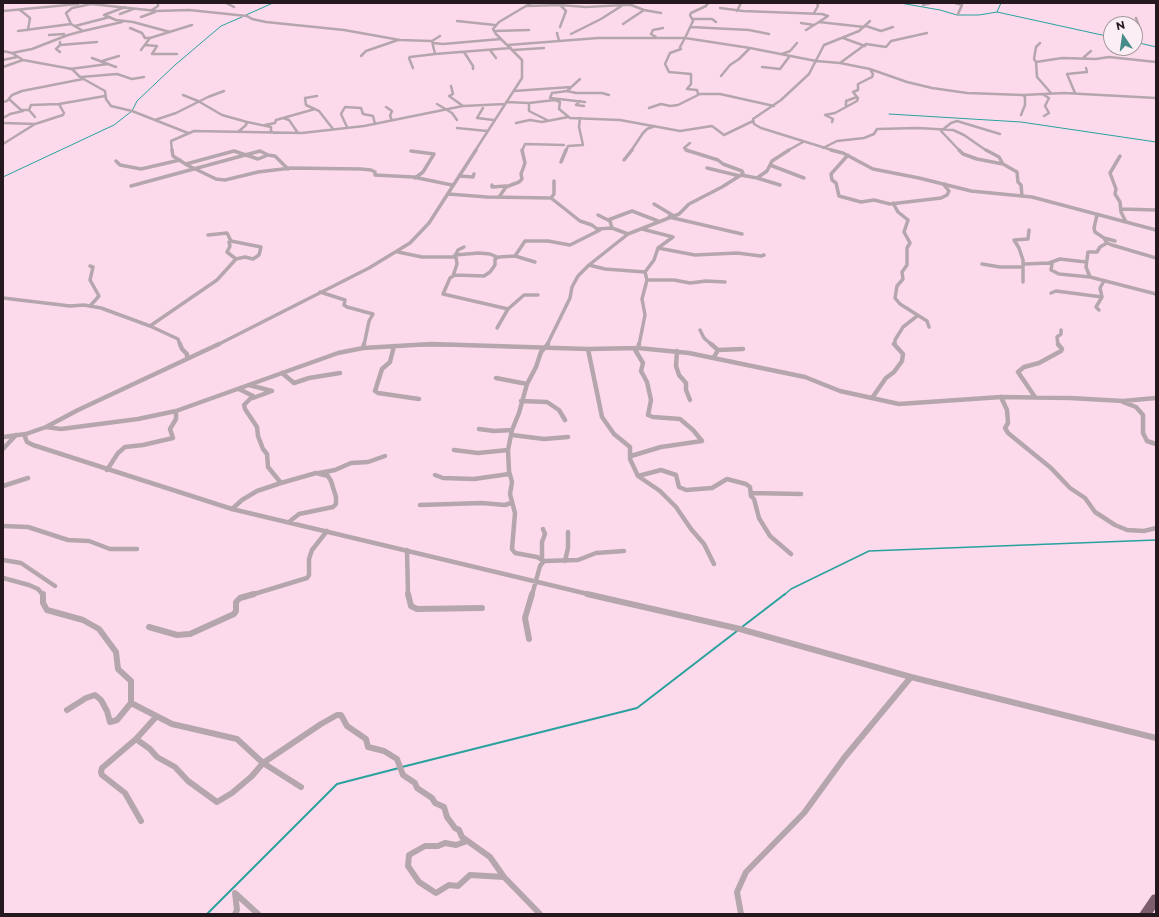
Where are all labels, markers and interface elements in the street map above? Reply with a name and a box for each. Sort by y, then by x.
north arrow [1103,16,1143,56]
text: N [1115,17,1126,33]

